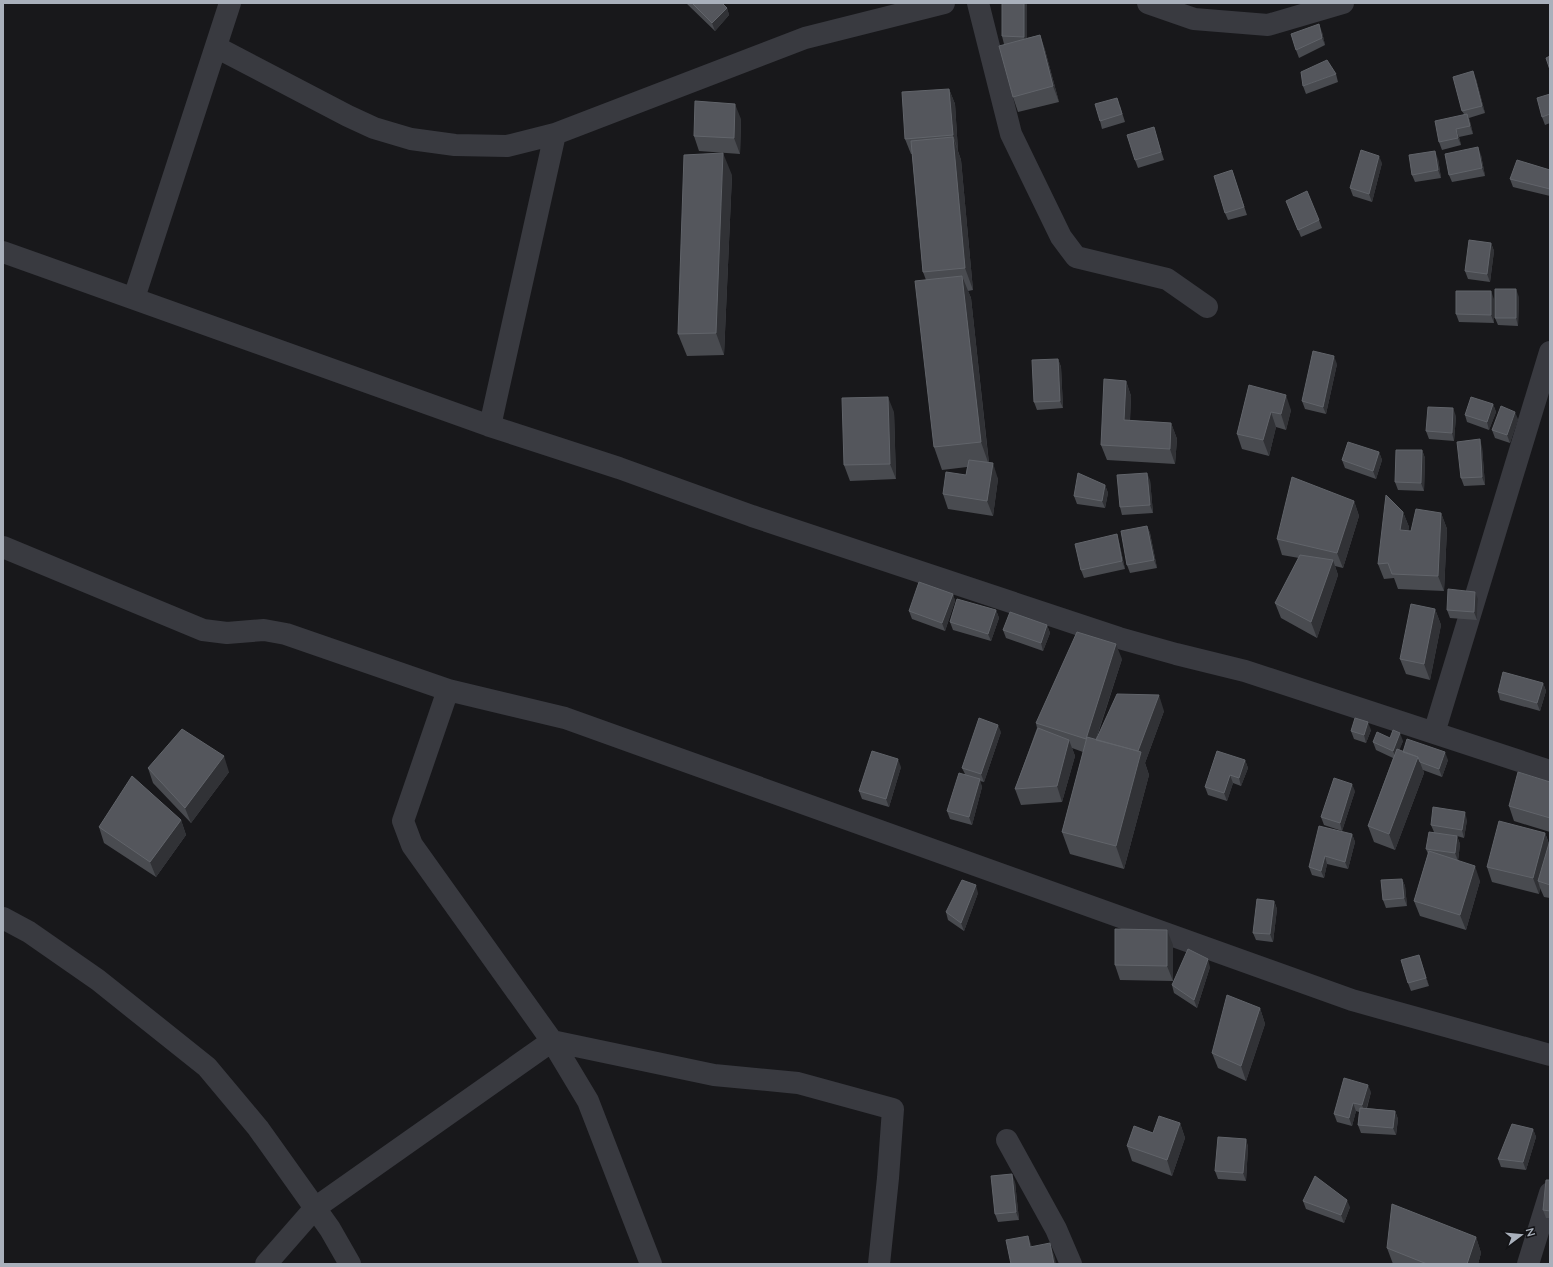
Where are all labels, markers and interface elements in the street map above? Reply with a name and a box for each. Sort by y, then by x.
north arrow [1501,1215,1541,1255]
text: N [1524,1226,1539,1238]

